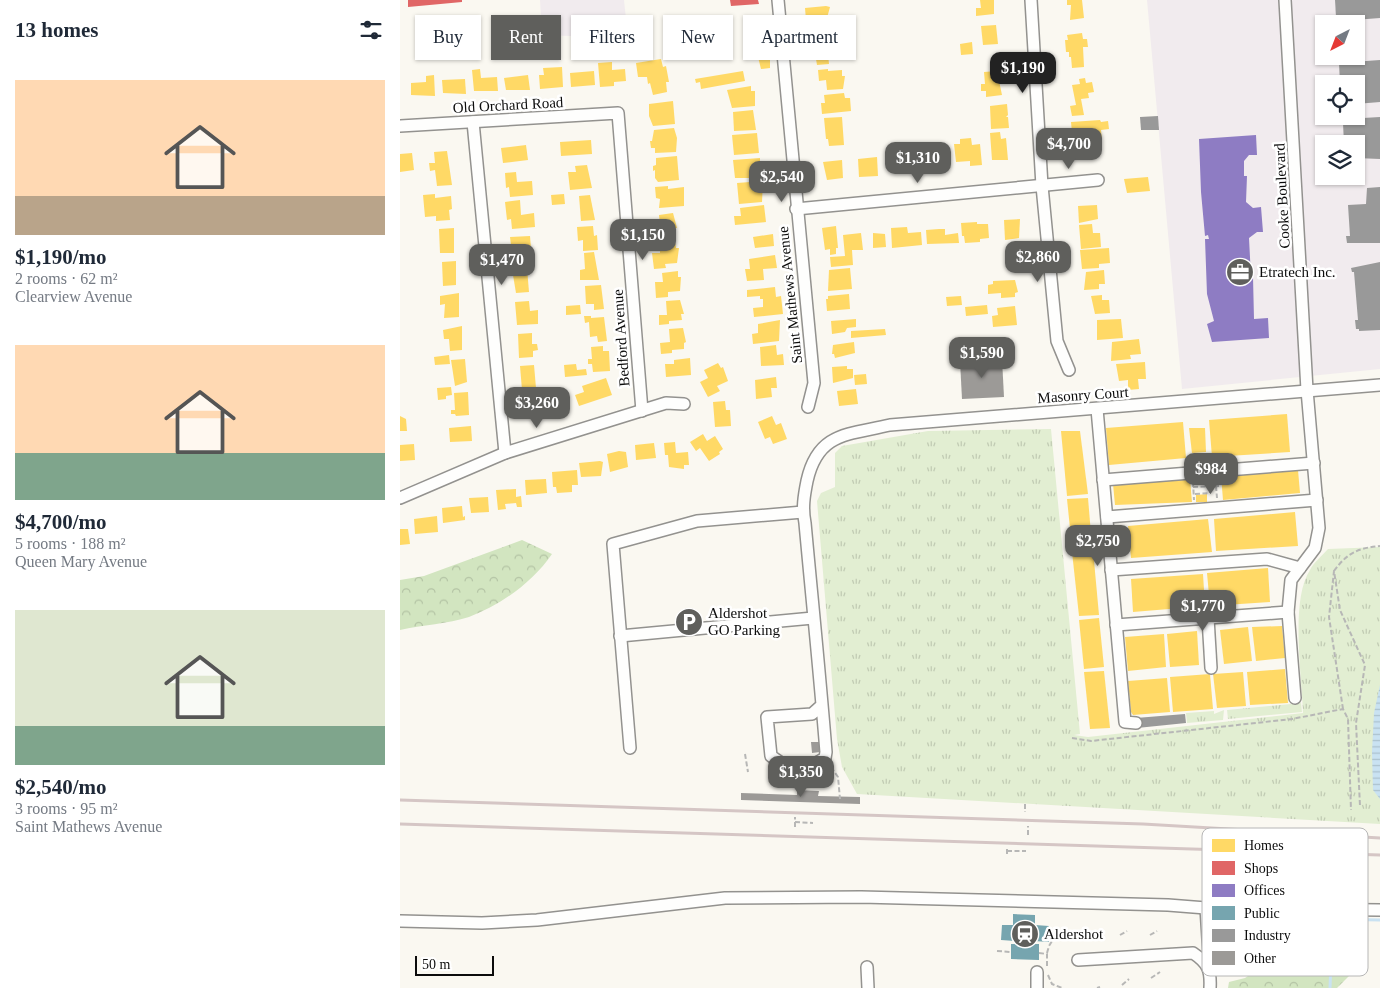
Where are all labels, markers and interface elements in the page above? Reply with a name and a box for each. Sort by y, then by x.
chip: Buy [415,15,481,60]
chip: Rent [491,15,561,60]
chip: Filters [571,15,653,60]
chip: New [663,15,733,60]
chip: Apartment [743,15,856,60]
north arrow [1315,15,1365,65]
map controls [1315,15,1365,185]
icon: filters [357,16,385,44]
text: 13 homes [15,18,98,42]
pin: $1,190 [982,52,1064,94]
text: $1,190 [1001,59,1045,76]
button: locate [1315,75,1365,125]
street label: Old Orchard Road [452,94,564,116]
icon: home [155,112,245,202]
pin: $4,700 [1028,128,1110,170]
text: $4,700 [1047,135,1091,152]
button: layers [1315,135,1365,185]
pin: $1,310 [877,142,959,184]
street label: Cooke Boulevard [1271,142,1293,249]
text: $1,310 [896,149,940,166]
pin: $2,540 [741,160,823,203]
text: $2,540 [760,168,804,185]
pin: $1,150 [602,218,684,261]
street label: Saint Mathews Avenue [775,225,805,364]
text: $1,150 [621,226,665,243]
pin: $2,860 [997,240,1079,283]
pin: $1,470 [461,244,543,286]
text: $1,190/mo [15,245,107,269]
text: $2,860 [1016,248,1060,265]
text: $1,470 [480,251,524,268]
office icon: Etratech Inc. [1225,257,1255,287]
place label: Etratech Inc. [1259,264,1336,280]
text: 2 rooms · 62 m² [15,270,118,287]
text: Clearview Avenue [15,288,132,305]
street label: Bedford Avenue [610,288,632,387]
pin: $1,590 [941,336,1023,379]
text: $1,590 [960,344,1004,361]
icon: home [155,377,245,467]
street label: Masonry Court [1037,384,1130,406]
pin: $3,260 [496,386,578,429]
text: $3,260 [515,394,559,411]
pin: $984 [1181,452,1241,495]
text: $984 [1195,460,1227,477]
text: $4,700/mo [15,510,107,534]
pin: $2,750 [1057,524,1139,567]
text: $2,750 [1076,532,1120,549]
text: 5 rooms · 188 m² [15,535,126,552]
text: Queen Mary Avenue [15,553,147,570]
pin: $1,770 [1162,590,1244,632]
text: $1,770 [1181,597,1225,614]
place label: Aldershot GO Parking [708,605,781,638]
parking icon: Aldershot GO Parking [674,607,704,637]
icon: home [155,642,245,732]
pin: $1,350 [760,756,842,798]
text: $1,350 [779,763,823,780]
text: $2,540/mo [15,775,107,799]
text: 3 rooms · 95 m² [15,800,118,817]
text: Saint Mathews Avenue [15,818,162,835]
legend [1202,828,1368,976]
text: Homes [1244,838,1284,853]
text: Shops [1244,861,1278,876]
text: Offices [1244,883,1285,898]
text: Public [1244,906,1280,921]
station icon: Aldershot [1010,919,1040,949]
place label: Aldershot [1044,926,1104,942]
text: Industry [1244,928,1291,943]
text: Other [1244,951,1276,966]
scale bar [415,953,494,976]
text: 50 m [422,957,450,972]

